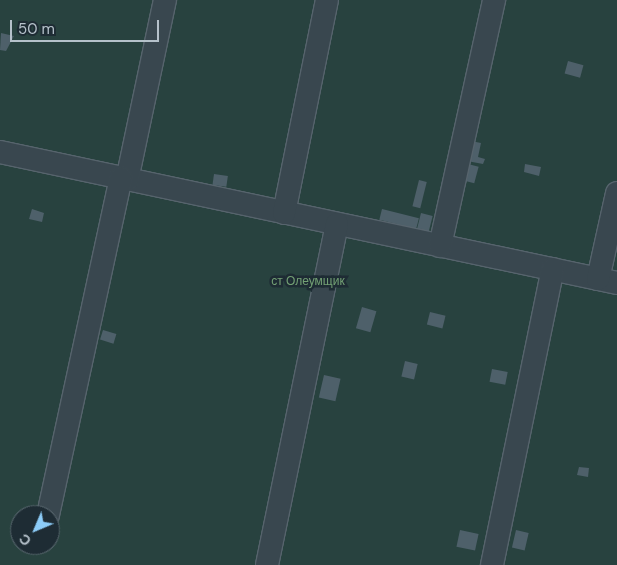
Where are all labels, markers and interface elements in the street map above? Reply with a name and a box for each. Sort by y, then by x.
scale bar [12,10,161,42]
text: 50 m [18,19,55,39]
park label: ст Олеумщик [271,275,345,289]
north arrow [10,505,60,555]
text: С [15,530,35,550]

